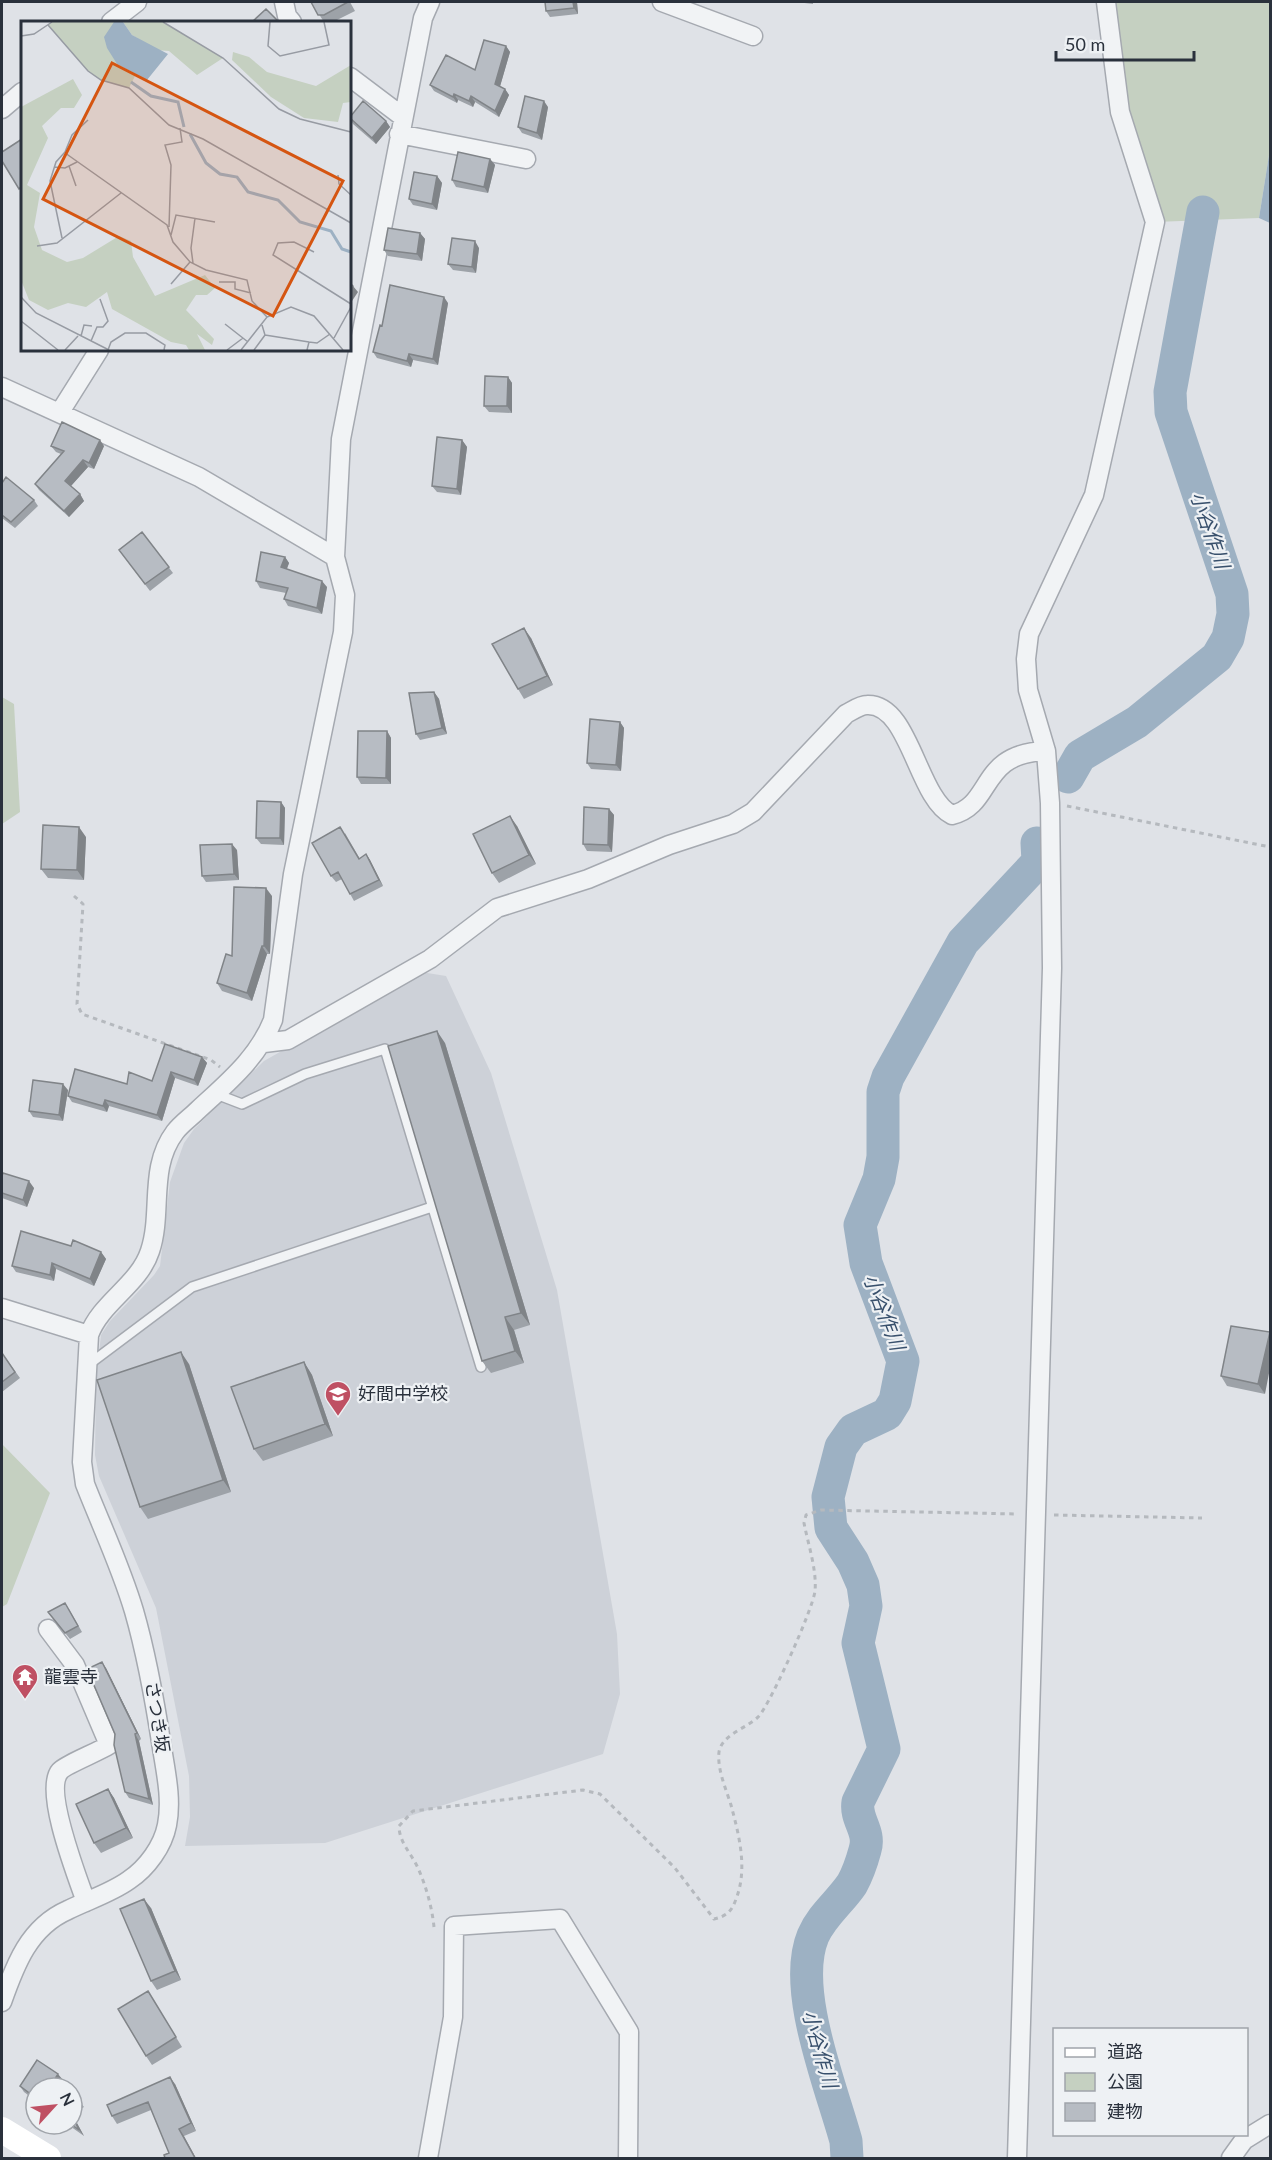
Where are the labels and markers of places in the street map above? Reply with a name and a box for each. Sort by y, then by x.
school or university icon: 好間中学校 [323,1379,353,1417]
place label: 好間中学校 [358,1382,448,1404]
temple icon: 龍雲寺 [10,1662,40,1700]
place label: 龍雲寺 [44,1665,98,1687]

